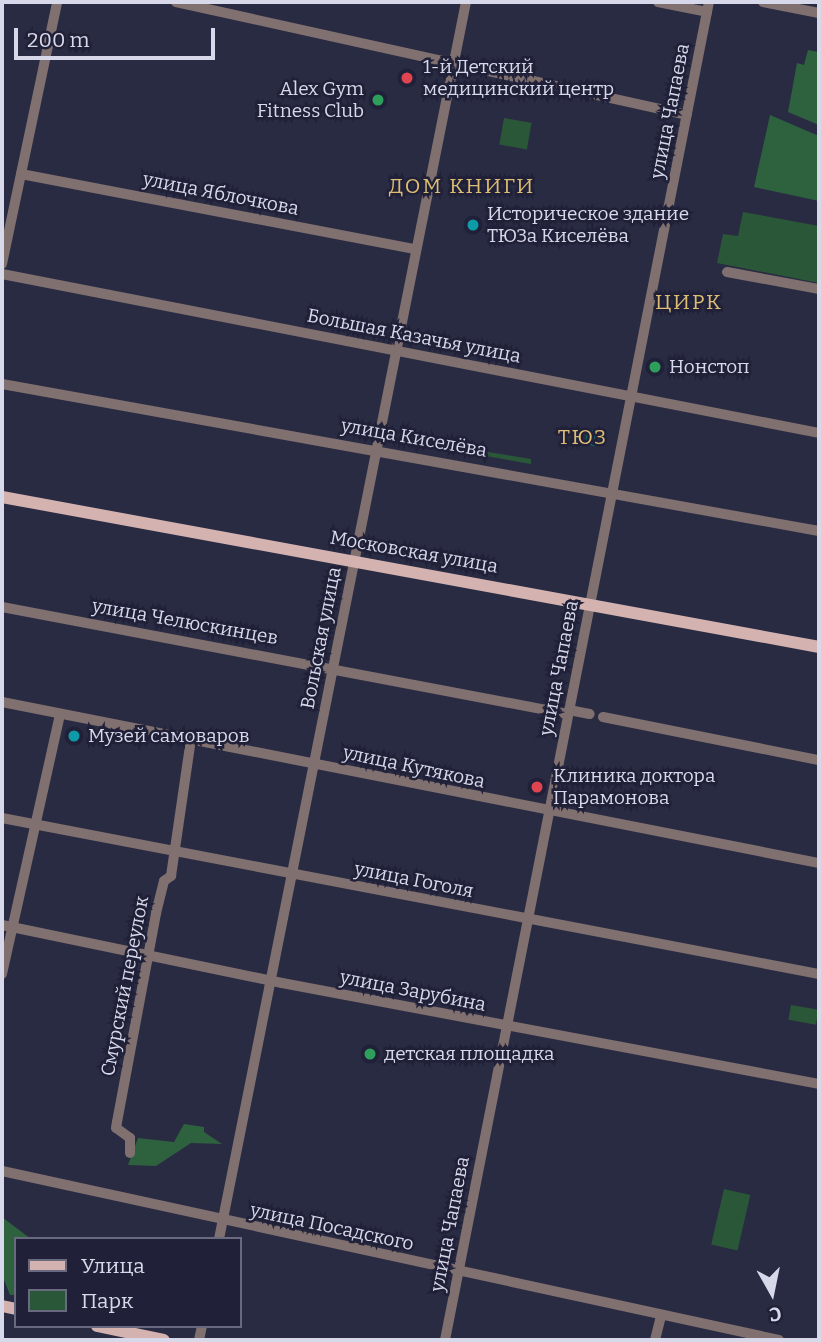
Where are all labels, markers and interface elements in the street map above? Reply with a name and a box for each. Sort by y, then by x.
scale bar [18,14,219,58]
text: 200 m [27,27,90,53]
street label: улица Чапаева [646,41,694,181]
place label: 1-й Детский медицинский центр [423,56,614,100]
marker: 1-й Детский медицинский центр [397,68,417,88]
place label: Alex Gym Fitness Club [257,78,364,122]
marker: Alex Gym Fitness Club [370,92,386,108]
street label: улица Яблочкова [141,168,301,220]
district label: ДОМ КНИГИ [390,173,534,199]
place label: Историческое здание ТЮЗа Киселёва [487,203,689,247]
marker: Историческое здание ТЮЗа Киселёва [465,217,481,233]
district label: ЦИРК [655,289,723,315]
street label: Большая Казачья улица [305,304,523,368]
place label: Нонстоп [669,356,750,378]
marker: Нонстоп [647,359,663,375]
street label: улица Киселёва [339,414,489,462]
district label: ТЮЗ [558,424,608,450]
street label: Московская улица [328,526,500,578]
street label: Вольская улица [296,565,346,711]
street label: улица Челюскинцев [90,594,280,650]
street label: улица Чапаева [535,598,583,738]
place label: Музей самоваров [88,725,250,747]
marker: Музей самоваров [66,728,82,744]
street label: улица Кутякова [341,741,487,793]
place label: Клиника доктора Парамонова [553,765,715,809]
marker: Клиника доктора Парамонова [527,777,547,797]
street label: улица Гоголя [353,857,475,903]
street label: Смурский переулок [96,894,154,1078]
street label: улица Зарубина [338,966,488,1016]
place label: детская площадка [384,1043,554,1065]
marker: детская площадка [362,1046,378,1062]
street label: улица Чапаева [426,1154,474,1294]
street label: улица Посадского [248,1199,416,1255]
legend [14,1237,242,1328]
text: Улица [81,1253,145,1279]
north arrow [737,1258,807,1328]
text: Парк [81,1288,133,1314]
text: С [768,1302,783,1327]

